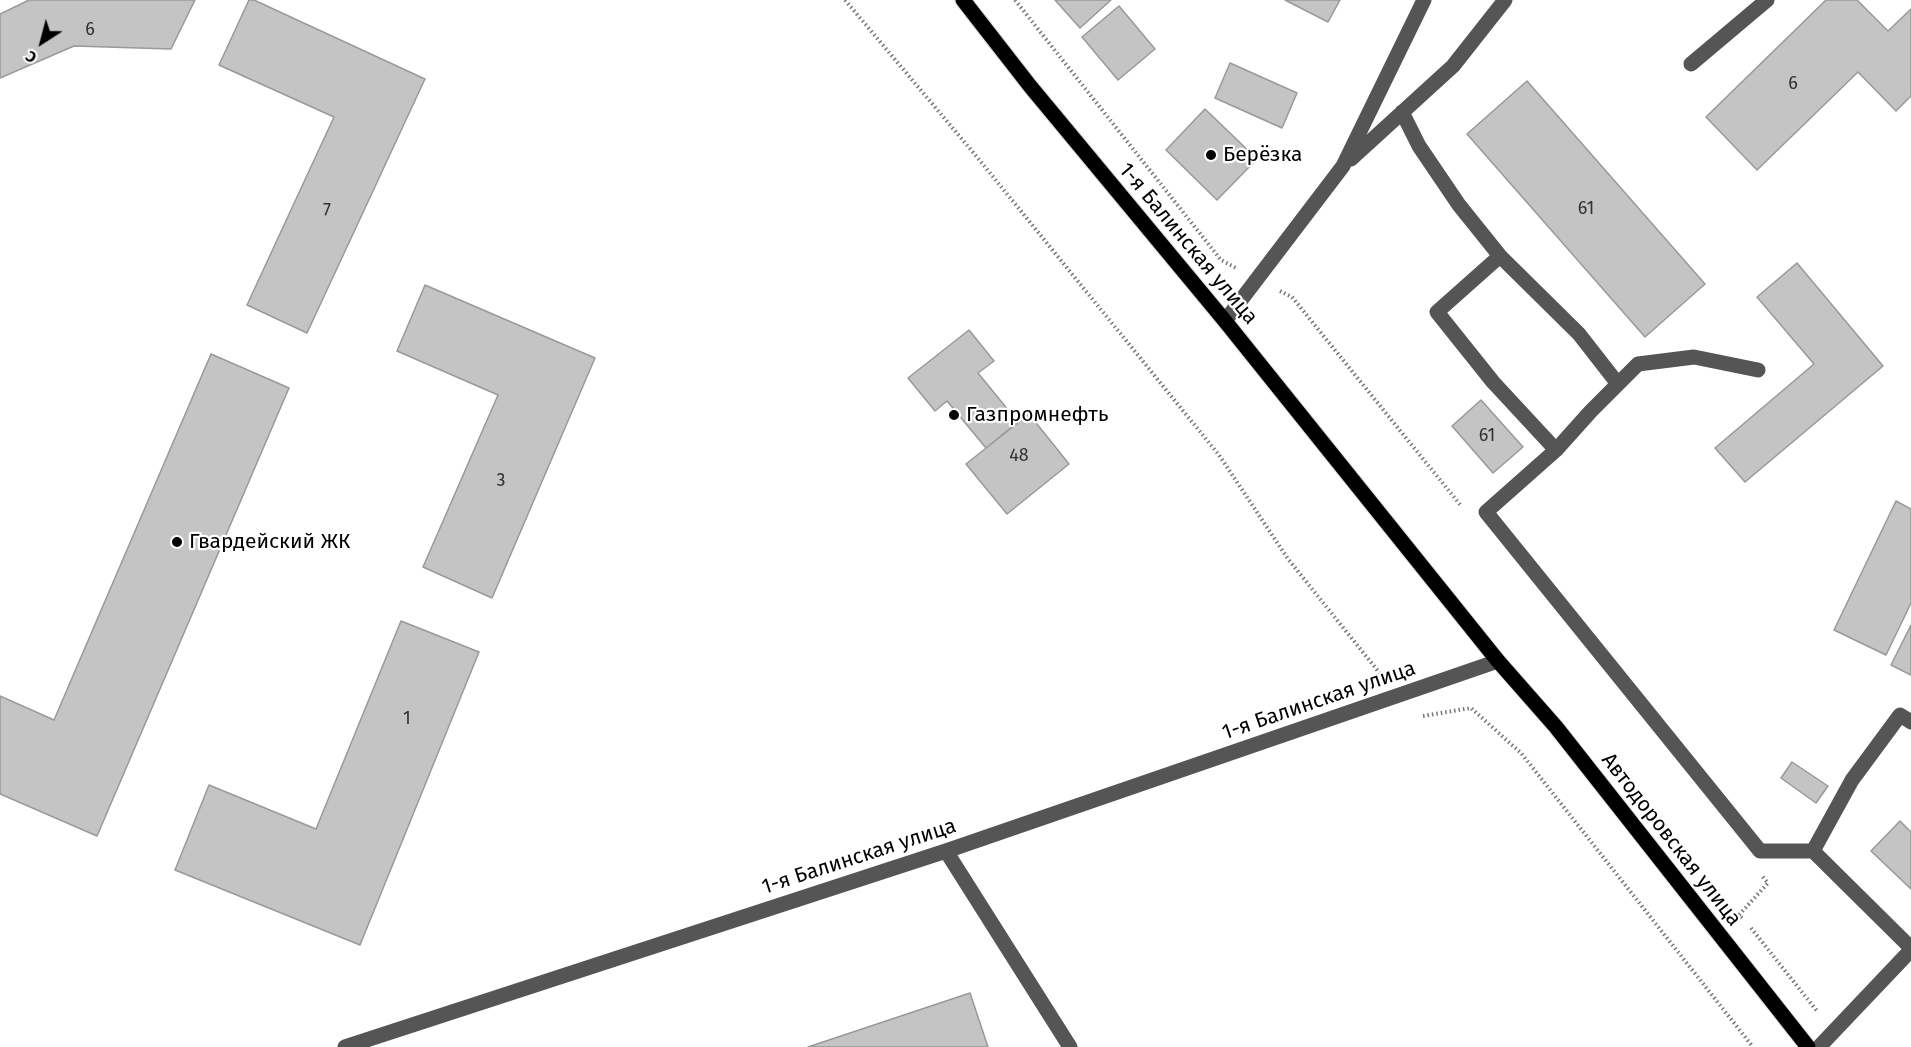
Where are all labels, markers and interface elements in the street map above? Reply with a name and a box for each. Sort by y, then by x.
north arrow [12,12,72,72]
house number: 6 [85,19,95,41]
text: С [22,47,40,67]
house number: 6 [1788,73,1798,95]
place label: Берёзка [1223,142,1303,168]
marker: Берёзка [1204,148,1218,162]
street label: 1-я Балинская улица [1113,158,1263,330]
house number: 61 [1578,198,1594,220]
house number: 7 [323,200,331,222]
place label: Газпромнефть [966,402,1109,428]
marker: Газпромнефть [947,408,961,422]
house number: 61 [1479,425,1495,447]
house number: 48 [1009,445,1029,467]
house number: 3 [497,470,505,492]
place label: Гвардейский ЖК [189,529,350,555]
marker: Гвардейский ЖК [170,535,184,549]
street label: 1-я Балинская улица [1219,656,1419,746]
house number: 1 [403,708,411,730]
street label: Автодоровская улица [1596,748,1746,932]
street label: 1-я Балинская улица [759,814,959,900]

